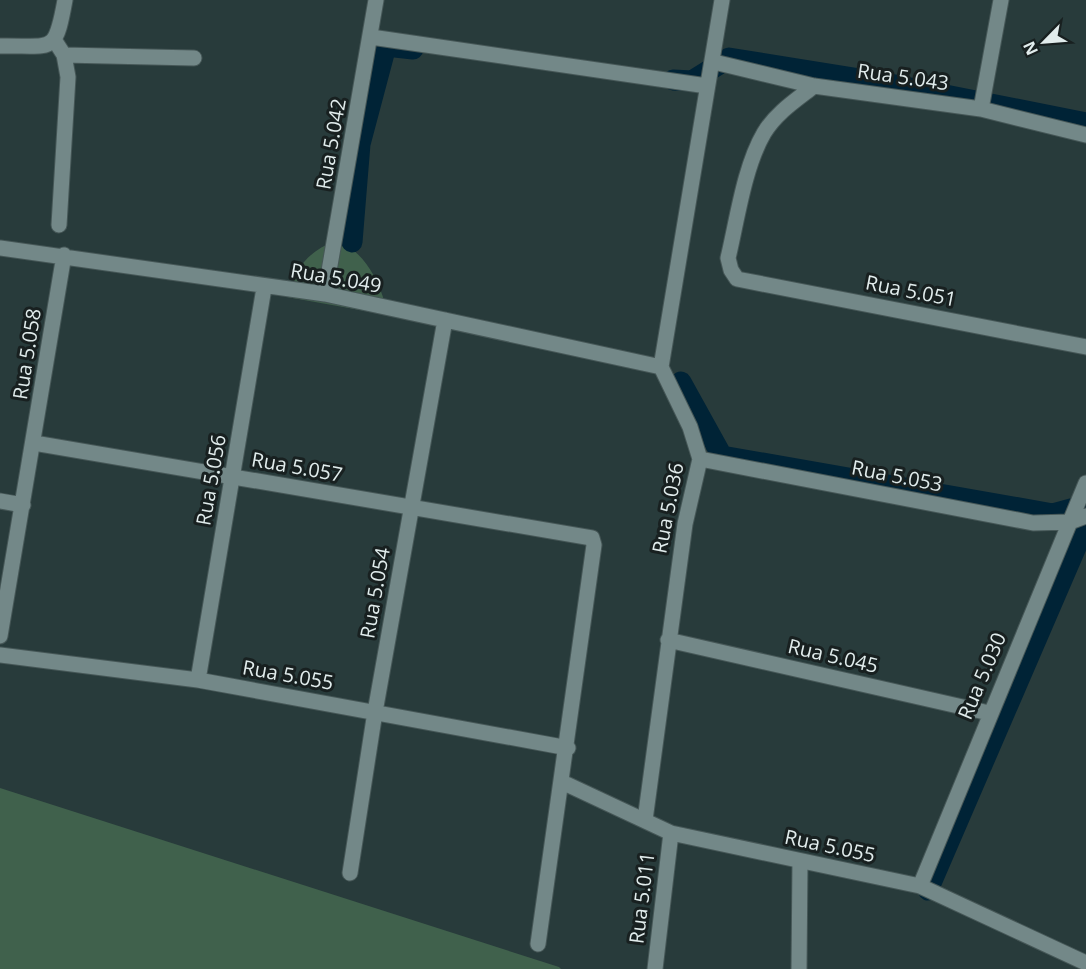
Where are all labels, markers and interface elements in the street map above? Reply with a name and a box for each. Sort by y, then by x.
north arrow [1014,12,1074,72]
text: N [1018,38,1043,59]
street label: Rua 5.043 [856,57,950,96]
street label: Rua 5.042 [309,96,352,192]
street label: Rua 5.049 [288,256,384,299]
street label: Rua 5.051 [863,268,959,313]
street label: Rua 5.058 [6,306,47,401]
street label: Rua 5.056 [189,432,232,528]
street label: Rua 5.057 [249,445,345,488]
street label: Rua 5.053 [849,453,945,498]
street label: Rua 5.036 [645,460,690,556]
street label: Rua 5.054 [353,545,396,641]
street label: Rua 5.030 [951,628,1012,723]
street label: Rua 5.045 [785,632,881,679]
street label: Rua 5.055 [240,653,336,696]
street label: Rua 5.055 [782,823,878,868]
street label: Rua 5.011 [623,851,661,945]

